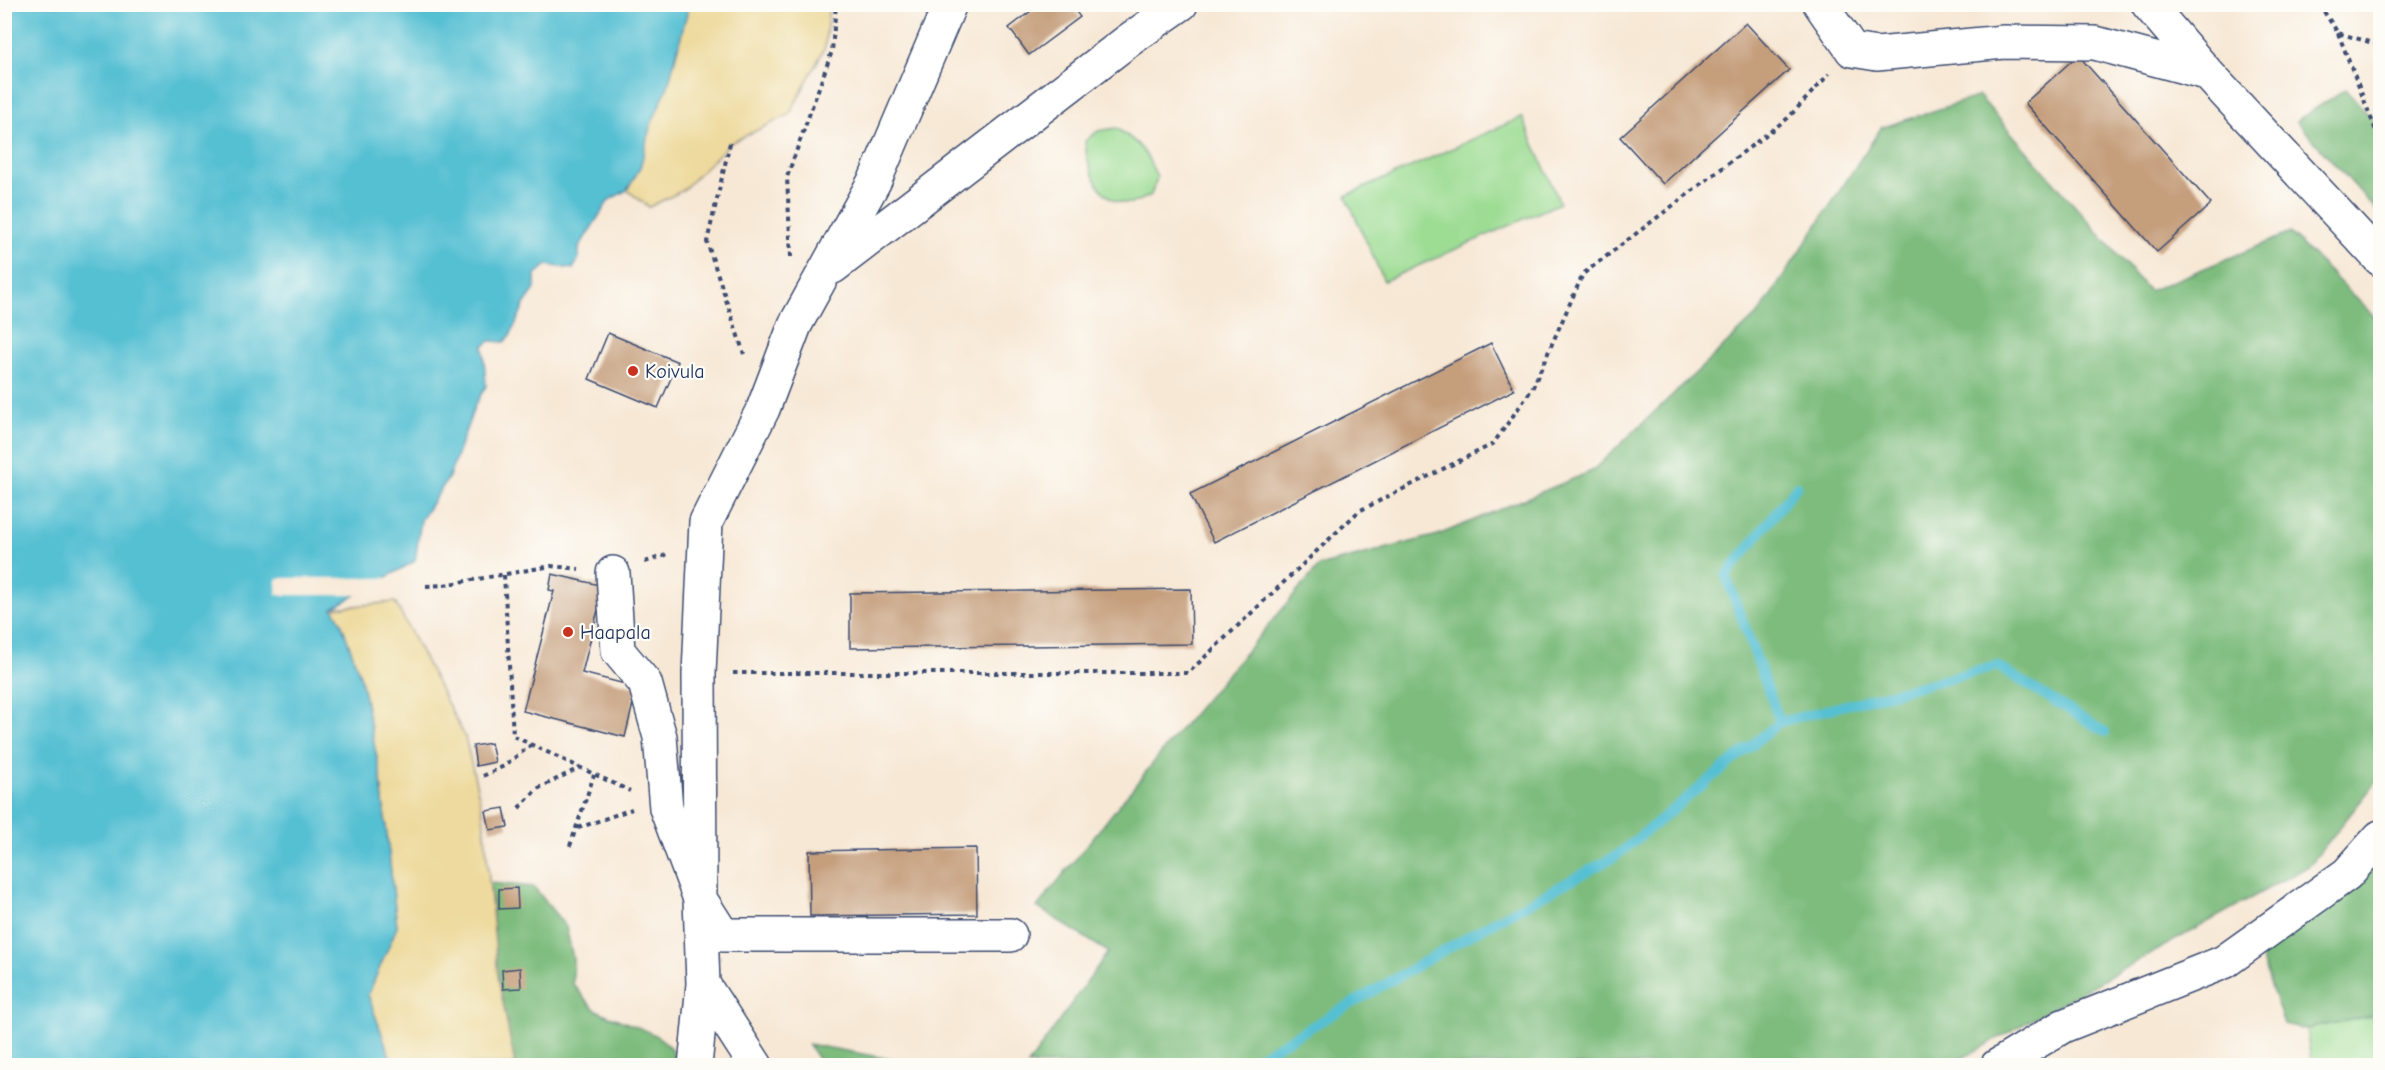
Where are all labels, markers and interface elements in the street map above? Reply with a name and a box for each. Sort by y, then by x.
place label: Koivula [645,360,705,383]
marker: Koivula [626,364,640,378]
place label: Haapala [580,621,651,644]
marker: Haapala [561,625,575,639]

